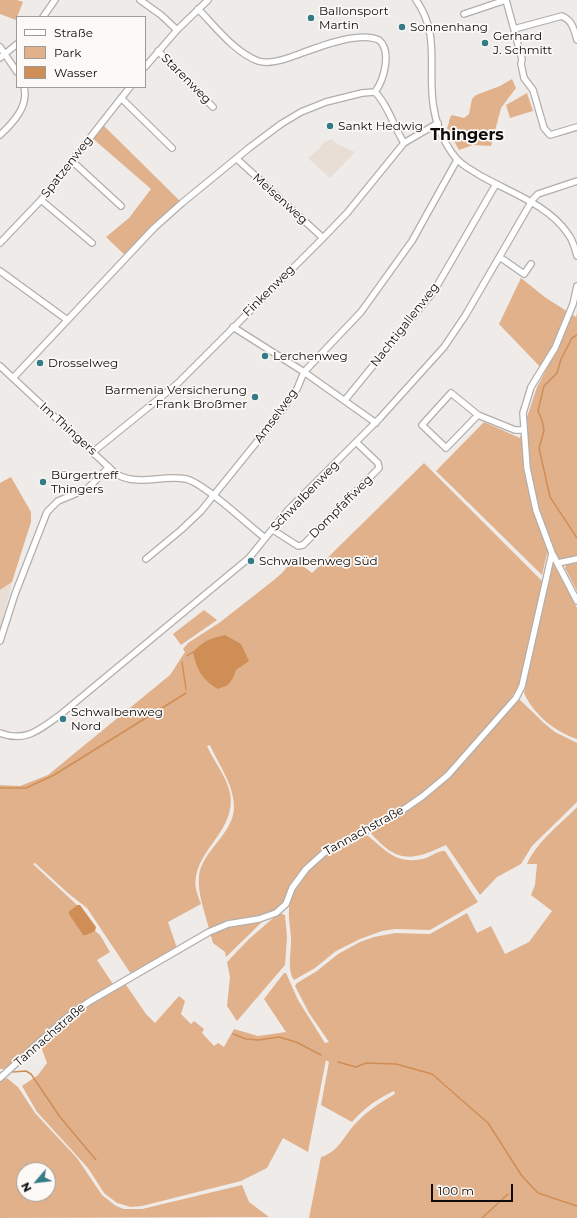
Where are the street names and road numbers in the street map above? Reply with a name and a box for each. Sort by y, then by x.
street label: Starenweg [158,51,214,107]
street label: Spatzenweg [38,133,96,201]
street label: Meisenweg [250,171,310,227]
street label: Finkenweg [240,262,298,320]
street label: Nachtigallenweg [368,280,442,370]
street label: Amselweg [252,386,300,446]
street label: Im Thingers [36,400,100,458]
street label: Schwalbenweg [268,458,342,534]
street label: Dompfaffweg [306,472,376,542]
street label: Tannachstraße [322,803,406,859]
street label: Tannachstraße [12,1000,88,1070]

